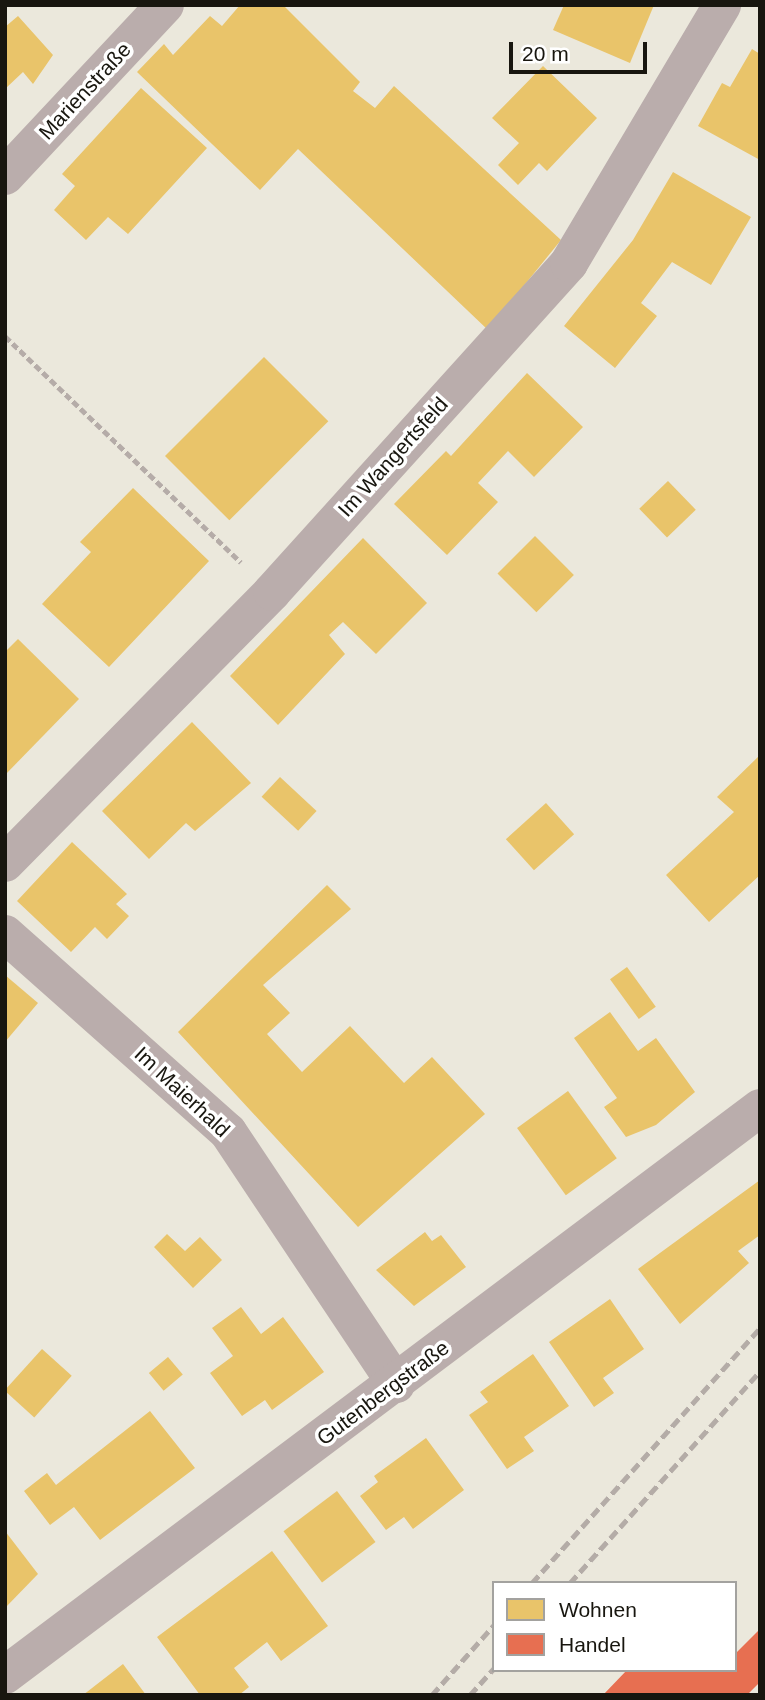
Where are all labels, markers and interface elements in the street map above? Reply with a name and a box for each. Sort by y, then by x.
scale bar [513,28,651,72]
street label: Marienstraße [34,37,136,145]
text: 20 m [522,42,569,65]
street label: Im Wangertsfeld [333,392,453,522]
street label: Im Maierhald [129,1041,235,1143]
street label: Gutenbergstraße [312,1335,454,1451]
legend [492,1581,737,1672]
text: Wohnen [559,1598,637,1621]
text: Handel [559,1633,626,1656]

